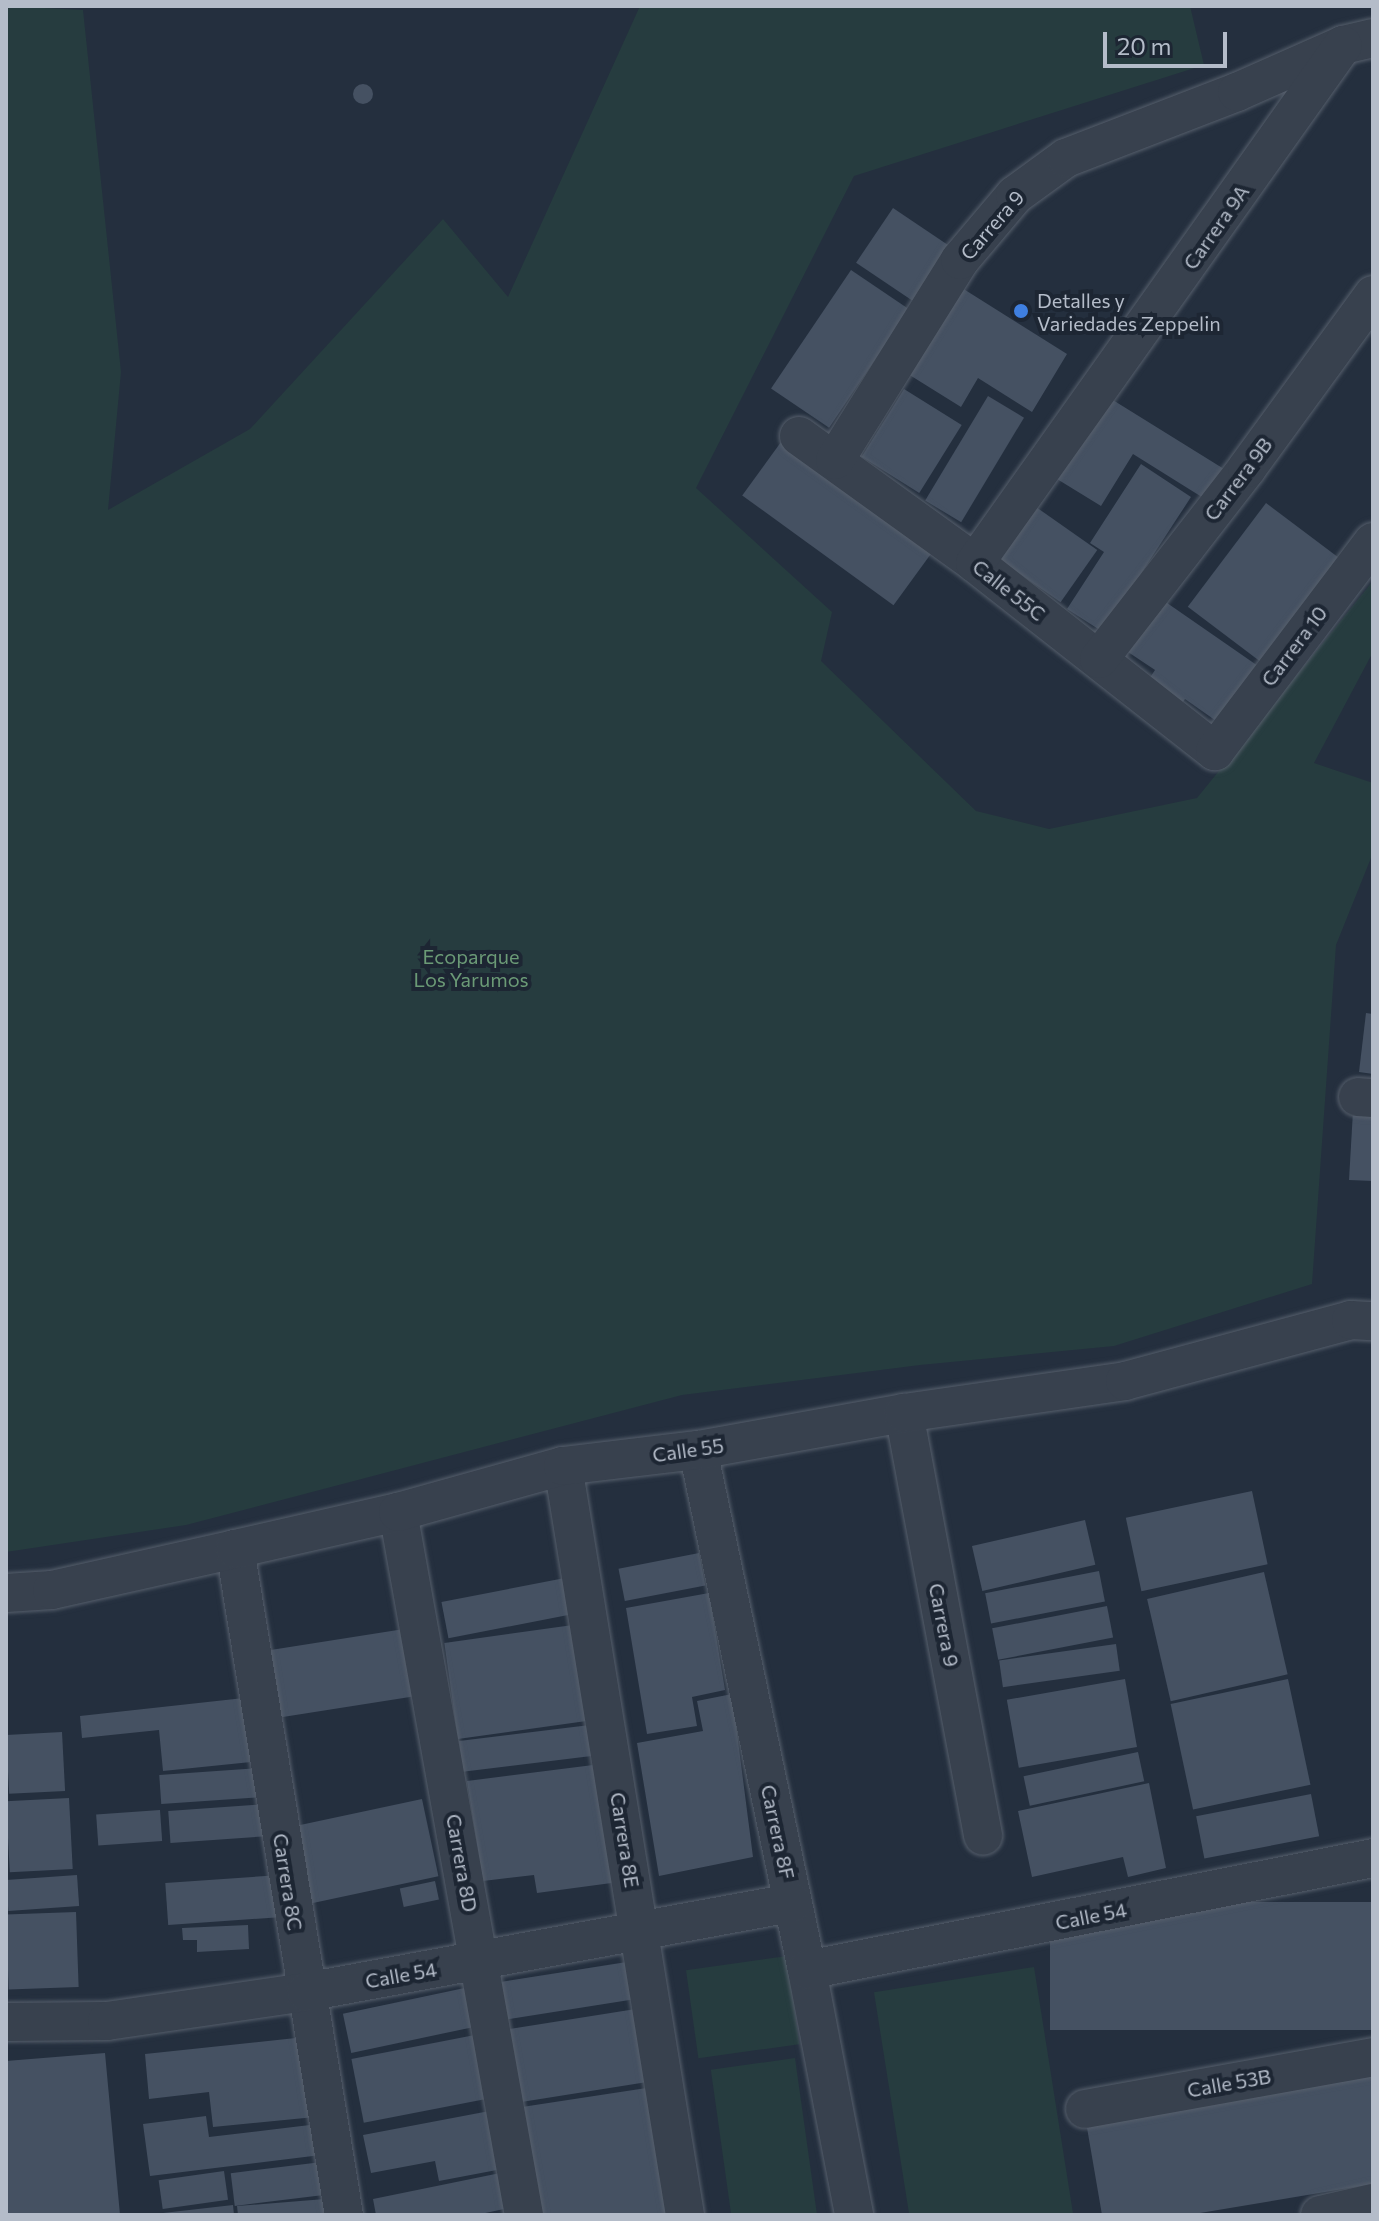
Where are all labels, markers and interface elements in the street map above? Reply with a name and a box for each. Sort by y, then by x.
scale bar [1107,16,1231,66]
text: 20 m [1117,31,1171,60]
street label: Carrera 9A [1178,180,1254,274]
street label: Carrera 9 [955,185,1029,265]
place label: Detalles y Variedades Zeppelin [1037,288,1221,335]
marker: Detalles y Variedades Zeppelin [1012,302,1030,320]
street label: Carrera 9B [1199,433,1277,525]
street label: Calle 55C [968,554,1050,626]
street label: Carrera 10 [1256,601,1332,691]
park label: Ecoparque Los Yarumos [413,945,529,992]
street label: Calle 55 [651,1433,725,1467]
street label: Carrera 9 [924,1581,964,1669]
street label: Carrera 8F [756,1783,800,1881]
street label: Carrera 8E [606,1790,644,1890]
street label: Carrera 8D [442,1812,482,1914]
street label: Carrera 8C [268,1832,308,1932]
street label: Calle 54 [1053,1897,1129,1935]
street label: Calle 54 [363,1957,439,1993]
street label: Calle 53B [1185,2064,1273,2102]

